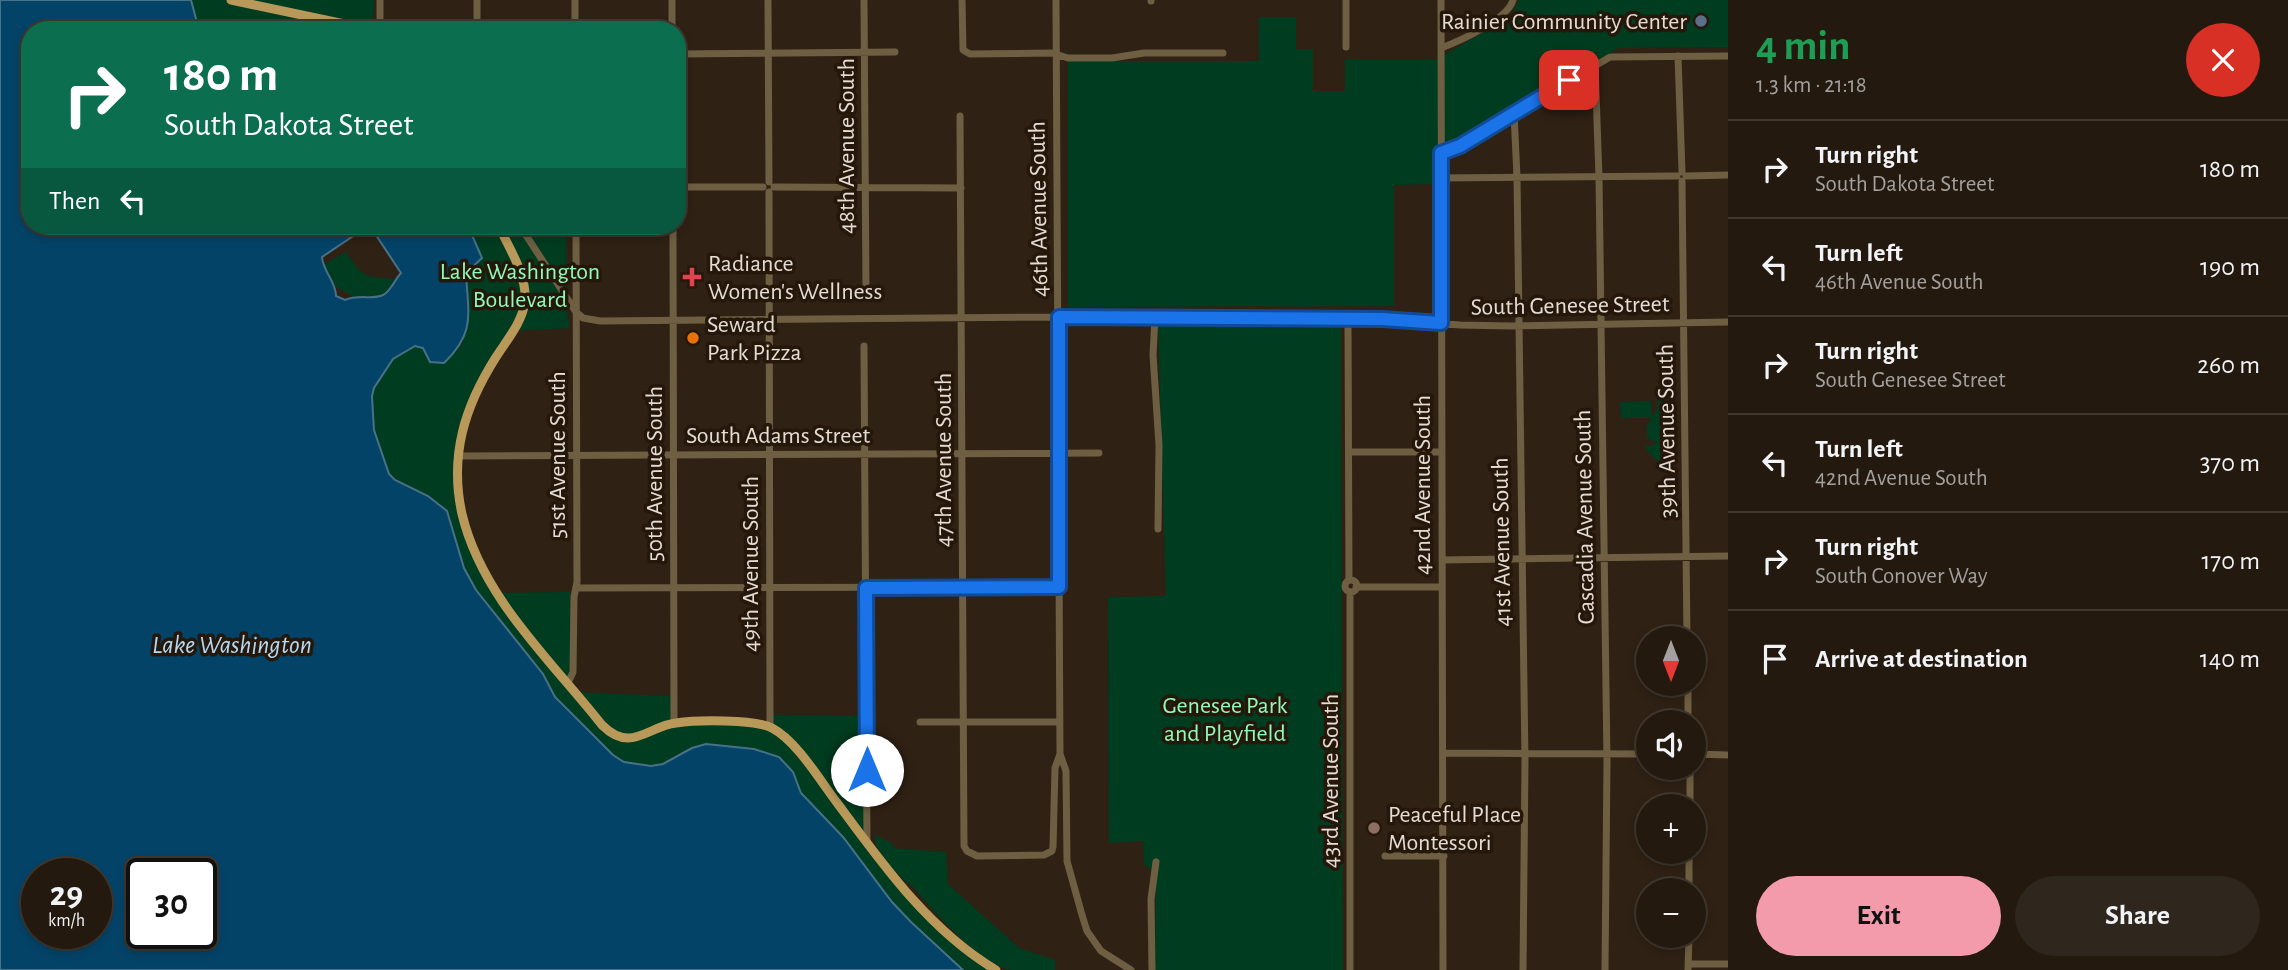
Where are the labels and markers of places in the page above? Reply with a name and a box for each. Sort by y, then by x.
place label: Rainier Community Center [1441,10,1687,34]
marker: Rainier Community Center [1693,13,1709,29]
pin [1539,50,1599,110]
place label: Radiance Women's Wellness [708,252,882,304]
marker: Radiance Women's Wellness [682,267,702,287]
place label: Seward Park Pizza [707,313,802,365]
marker: Seward Park Pizza [685,330,701,346]
place label: Peaceful Place Montessori [1388,803,1521,855]
marker: Peaceful Place Montessori [1366,820,1382,836]

